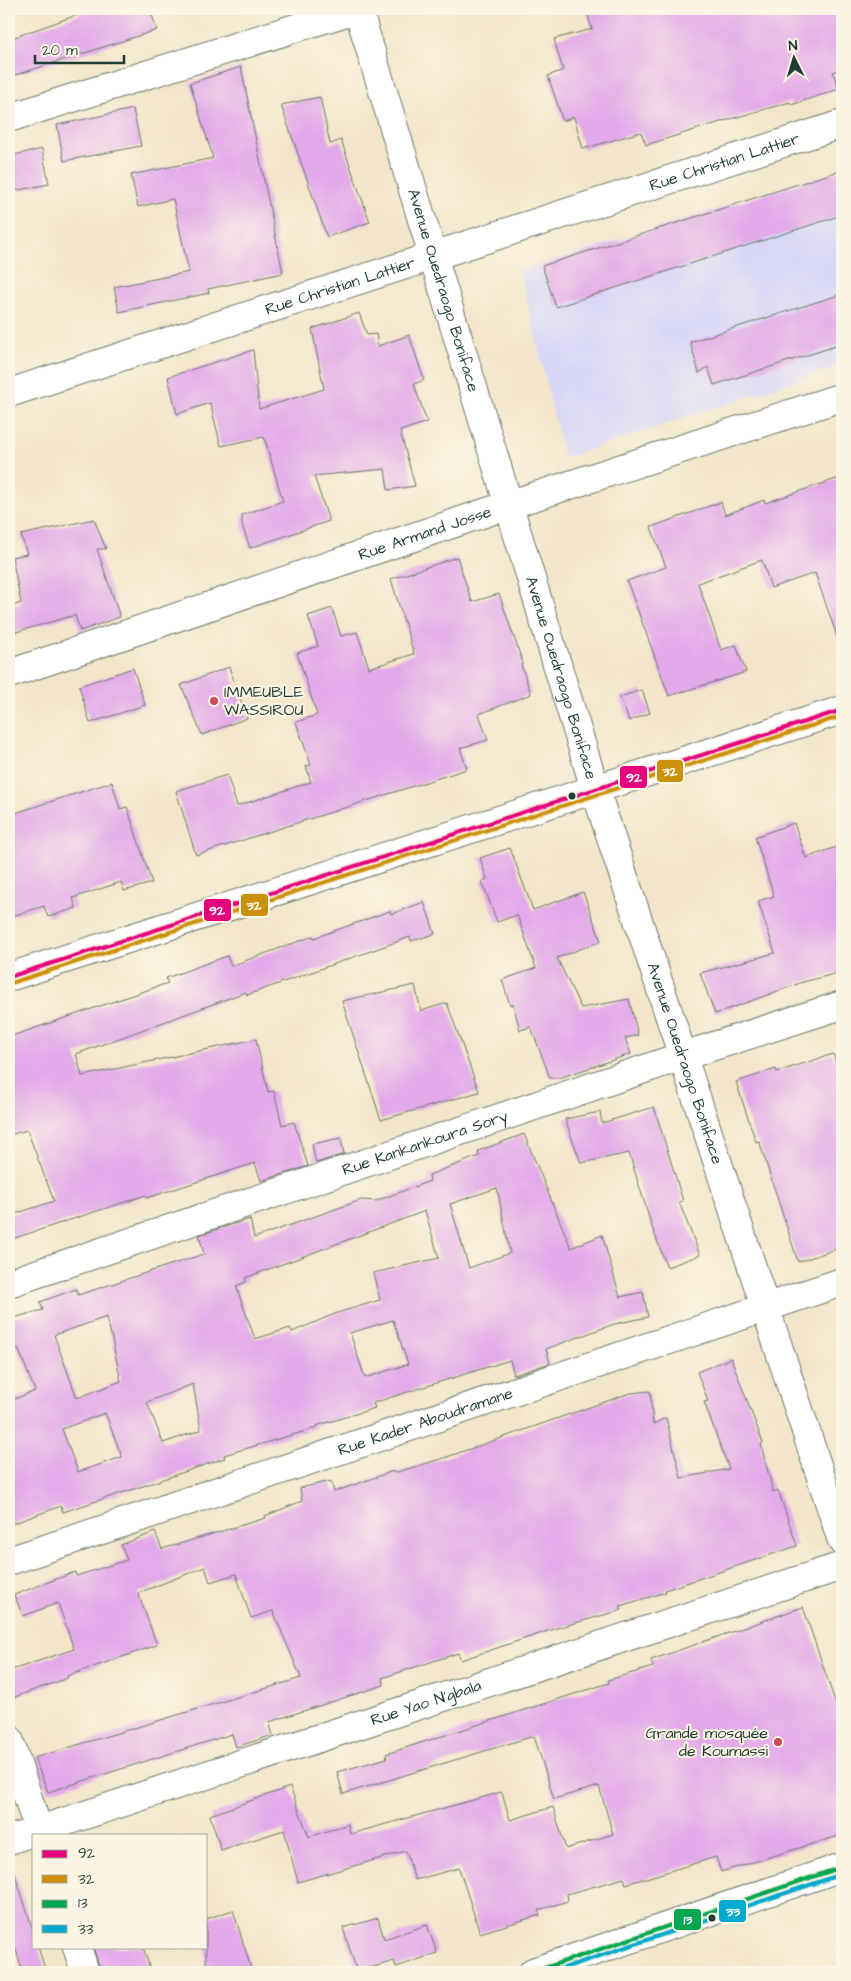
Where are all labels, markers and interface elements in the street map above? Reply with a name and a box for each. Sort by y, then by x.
scale bar [35,32,124,64]
north arrow [768,32,818,82]
text: N [788,36,798,56]
text: 20 m [42,40,78,61]
street label: Rue Christian Lattier [647,127,803,196]
street label: Avenue Ouedraogo Boniface [402,186,485,395]
street label: Rue Christian Lattier [262,251,418,321]
street label: Rue Armand Josse [355,500,495,566]
street label: Avenue Ouedraogo Boniface [520,574,603,782]
place label: IMMEUBLE WASSIROU [224,681,304,721]
marker: IMMEUBLE WASSIROU [208,695,220,707]
line badge: 32 [656,759,684,783]
text: 32 [661,762,679,782]
line badge: 92 [619,765,648,789]
text: 92 [626,768,643,788]
unlabelled marker [567,791,577,801]
line badge: 32 [240,893,269,917]
text: 32 [245,896,263,916]
line badge: 92 [203,898,232,922]
text: 92 [209,901,226,921]
street label: Avenue Ouedraogo Boniface [642,960,729,1167]
street label: Rue Kankankoura Sory [339,1105,511,1181]
street label: Rue Kader Aboudramane [335,1382,516,1461]
street label: Rue Yao N'gbala [368,1674,484,1731]
place label: Grande mosquée de Koumassi [646,1722,769,1762]
marker: Grande mosquée de Koumassi [772,1736,784,1748]
legend [32,1834,208,1948]
text: 92 [78,1843,96,1864]
text: 32 [78,1869,95,1890]
text: 13 [78,1893,88,1914]
line badge: 33 [718,1899,747,1923]
text: 33 [725,1902,741,1922]
line badge: 13 [673,1908,702,1931]
text: 13 [684,1910,693,1930]
unlabelled marker [707,1913,717,1923]
text: 33 [78,1919,94,1940]

